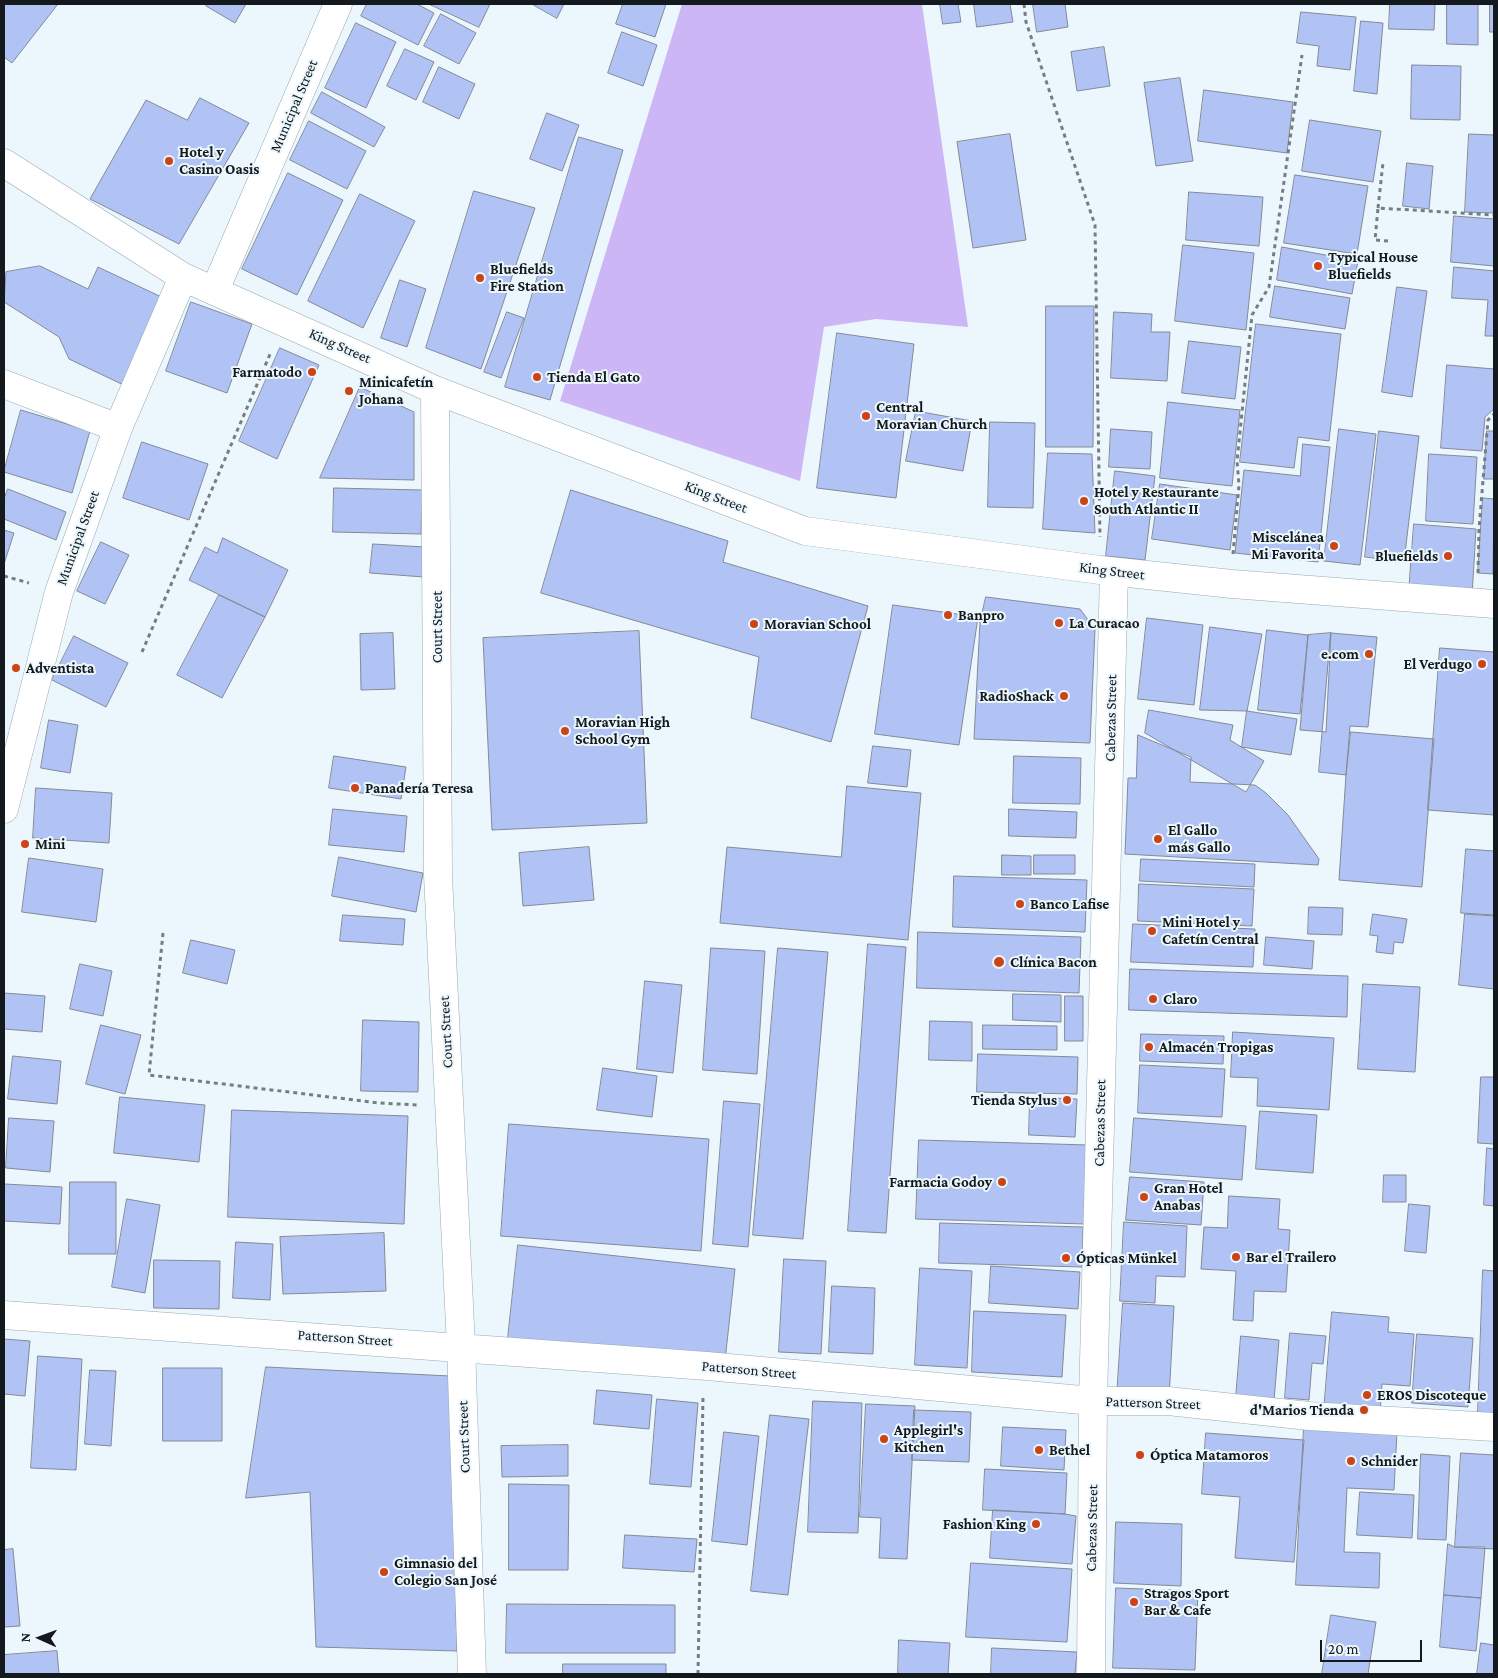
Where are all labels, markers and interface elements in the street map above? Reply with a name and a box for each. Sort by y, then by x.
street label: Municipal Street [266,57,322,155]
place label: Hotel y Casino Oasis [179,143,259,178]
marker: Hotel y Casino Oasis [163,155,175,167]
place label: Typical House Bluefields [1328,248,1418,283]
place label: Bluefields Fire Station [490,260,564,295]
marker: Typical House Bluefields [1312,260,1324,272]
marker: Bluefields Fire Station [474,272,486,284]
street label: King Street [306,324,374,368]
place label: Farmatodo [232,363,302,381]
marker: Farmatodo [306,366,318,378]
place label: Tienda El Gato [547,368,640,386]
marker: Tienda El Gato [531,371,543,383]
place label: Minicafetín Johana [359,373,433,408]
marker: Minicafetín Johana [343,385,355,397]
place label: Central Moravian Church [876,398,987,433]
marker: Central Moravian Church [860,410,872,422]
street label: King Street [682,477,750,517]
place label: Hotel y Restaurante South Atlantic II [1094,483,1219,518]
street label: Municipal Street [53,488,103,588]
marker: Hotel y Restaurante South Atlantic II [1078,495,1090,507]
place label: Miscelánea Mi Favorita [1251,528,1324,563]
marker: Miscelánea Mi Favorita [1328,540,1340,552]
place label: Bluefields [1375,547,1438,565]
marker: Bluefields [1442,550,1454,562]
street label: King Street [1078,558,1146,584]
street label: Court Street [428,591,446,663]
place label: Banpro [958,606,1004,624]
marker: Banpro [942,609,954,621]
place label: La Curacao [1069,614,1140,632]
place label: Moravian School [764,615,871,633]
marker: La Curacao [1053,617,1065,629]
marker: Moravian School [748,618,760,630]
place label: e.com [1321,645,1359,663]
marker: e.com [1363,648,1375,660]
place label: El Verdugo [1403,655,1472,673]
marker: El Verdugo [1476,658,1488,670]
place label: Adventista [26,659,94,677]
marker: Adventista [10,662,22,674]
street label: Cabezas Street [1101,674,1121,762]
place label: RadioShack [979,687,1054,705]
marker: RadioShack [1058,690,1070,702]
place label: Moravian High School Gym [575,713,670,748]
marker: Moravian High School Gym [559,725,571,737]
place label: Panadería Teresa [365,779,473,797]
marker: Panadería Teresa [349,782,361,794]
place label: El Gallo más Gallo [1168,821,1231,856]
marker: El Gallo más Gallo [1152,833,1164,845]
place label: Mini [35,835,65,853]
marker: Mini [19,838,31,850]
place label: Banco Lafise [1030,895,1109,913]
marker: Banco Lafise [1014,898,1026,910]
place label: Mini Hotel y Cafetín Central [1162,913,1259,948]
marker: Mini Hotel y Cafetín Central [1146,925,1158,937]
place label: Clínica Bacon [1010,953,1097,971]
marker: Clínica Bacon [992,955,1006,969]
place label: Claro [1163,990,1197,1008]
marker: Claro [1147,993,1159,1005]
street label: Court Street [435,995,457,1069]
place label: Almacén Tropigas [1159,1038,1273,1056]
marker: Almacén Tropigas [1143,1041,1155,1053]
street label: Cabezas Street [1090,1079,1110,1167]
place label: Tienda Stylus [971,1091,1057,1109]
marker: Tienda Stylus [1061,1094,1073,1106]
place label: Farmacia Godoy [889,1173,992,1191]
marker: Farmacia Godoy [996,1176,1008,1188]
place label: Gran Hotel Anabas [1154,1179,1223,1214]
marker: Gran Hotel Anabas [1138,1191,1150,1203]
place label: Bar el Trailero [1246,1248,1336,1266]
place label: Ópticas Münkel [1076,1249,1177,1267]
marker: Bar el Trailero [1230,1251,1242,1263]
marker: Ópticas Münkel [1060,1252,1072,1264]
street label: Patterson Street [297,1326,393,1350]
street label: Patterson Street [701,1357,797,1383]
place label: EROS Discoteque [1377,1386,1486,1404]
marker: EROS Discoteque [1361,1389,1373,1401]
street label: Patterson Street [1105,1392,1201,1414]
street label: Court Street [454,1400,474,1474]
place label: d'Marios Tienda [1250,1401,1354,1419]
marker: d'Marios Tienda [1358,1404,1370,1416]
place label: Applegirl's Kitchen [894,1421,963,1456]
marker: Applegirl's Kitchen [878,1433,890,1445]
place label: Bethel [1049,1441,1090,1459]
marker: Bethel [1033,1444,1045,1456]
place label: Óptica Matamoros [1150,1446,1268,1464]
marker: Óptica Matamoros [1134,1449,1146,1461]
place label: Schnider [1361,1452,1418,1470]
marker: Schnider [1345,1455,1357,1467]
street label: Cabezas Street [1082,1484,1102,1572]
place label: Fashion King [943,1515,1026,1533]
marker: Fashion King [1030,1518,1042,1530]
place label: Gimnasio del Colegio San José [394,1554,497,1589]
marker: Gimnasio del Colegio San José [378,1566,390,1578]
place label: Stragos Sport Bar & Cafe [1144,1584,1229,1619]
marker: Stragos Sport Bar & Cafe [1128,1596,1140,1608]
north arrow [15,1613,65,1663]
scale bar [1323,1630,1426,1662]
text: N [17,1632,33,1643]
text: 20 m [1328,1641,1359,1657]

